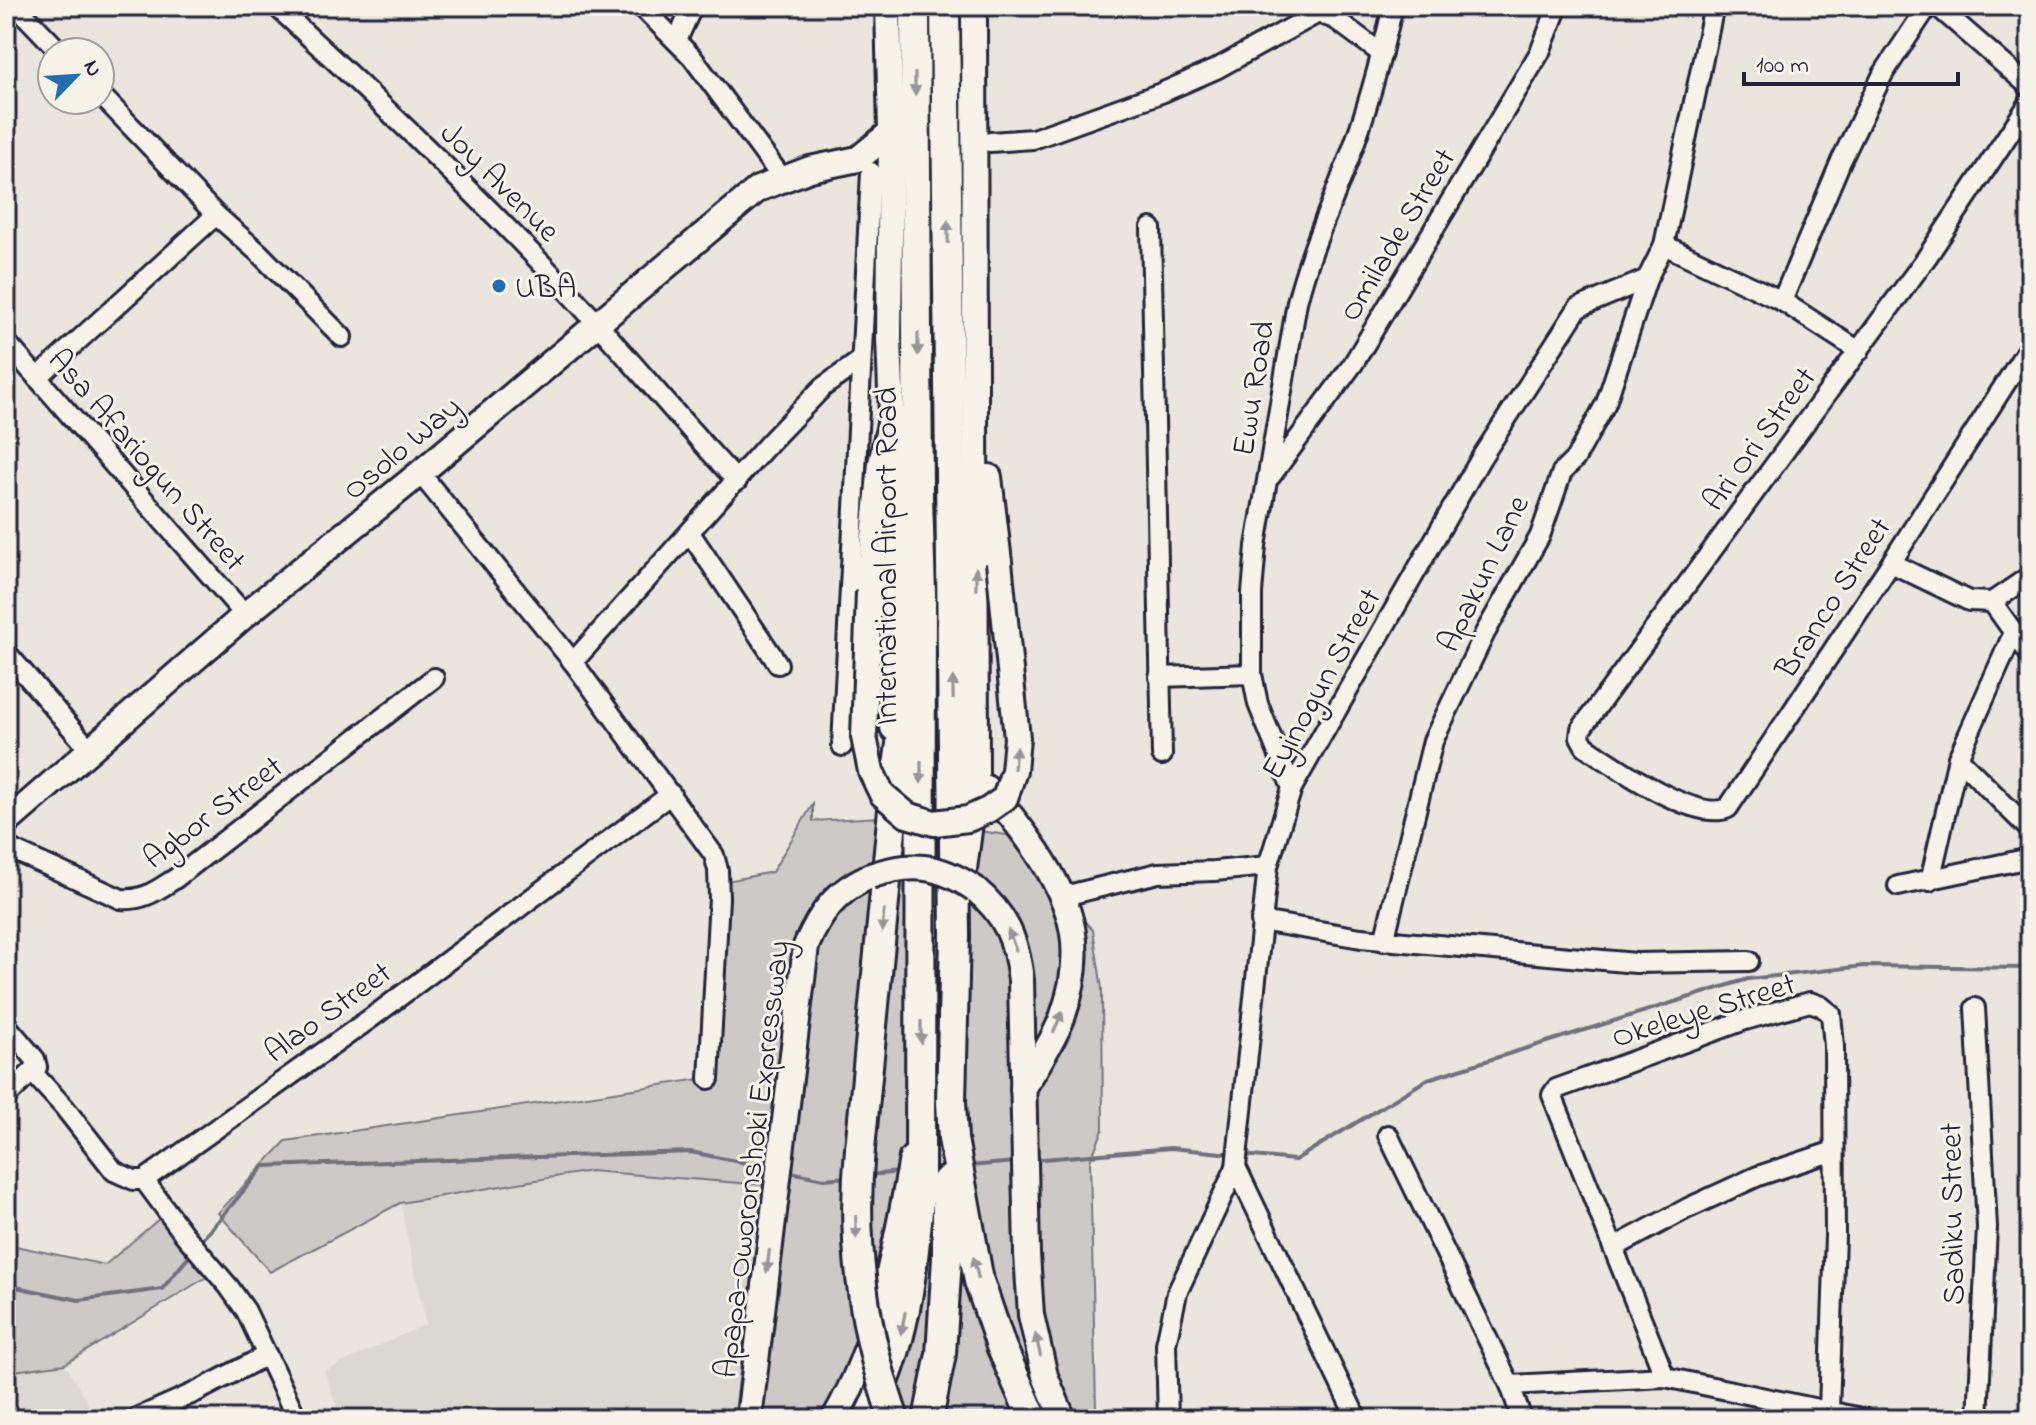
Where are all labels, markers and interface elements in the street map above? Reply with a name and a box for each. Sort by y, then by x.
north arrow [36,36,116,116]
scale bar [1744,36,1958,86]
text: 100 m [1756,49,1809,84]
text: N [74,55,109,82]
one-way arrow [909,72,921,97]
street label: Joy Avenue [428,113,570,255]
street label: Omilade Street [1329,140,1470,332]
one-way arrow [942,219,954,244]
place label: UBA [515,266,576,313]
marker: UBA [490,277,508,295]
street label: Ewu Road [1222,318,1289,459]
one-way arrow [912,332,924,357]
street label: Asa Afariogun Street [35,339,256,583]
street label: Ari Ori Street [1692,358,1830,522]
street label: Osolo Way [333,386,473,514]
street label: International Airport Road [865,387,912,725]
street label: Apakun Lane [1427,487,1544,661]
street label: Branco Street [1765,509,1905,690]
one-way arrow [970,566,982,591]
street label: Eyinogun Street [1251,580,1395,789]
one-way arrow [947,675,959,700]
street label: Agbor Street [134,745,294,882]
one-way arrow [1009,745,1022,770]
one-way arrow [915,760,927,785]
one-way arrow [876,909,889,934]
one-way arrow [1005,928,1018,952]
street label: Apapa-Oworonshoki Expressway [704,938,805,1381]
street label: Alao Street [256,951,403,1076]
street label: Okeleye Street [1606,962,1802,1063]
one-way arrow [1052,1010,1065,1034]
one-way arrow [915,1020,927,1045]
street label: Sadiku Street [1929,1122,1980,1306]
one-way arrow [850,1215,862,1240]
one-way arrow [761,1249,774,1274]
one-way arrow [969,1255,982,1280]
one-way arrow [897,1311,909,1336]
one-way arrow [1031,1333,1044,1358]

